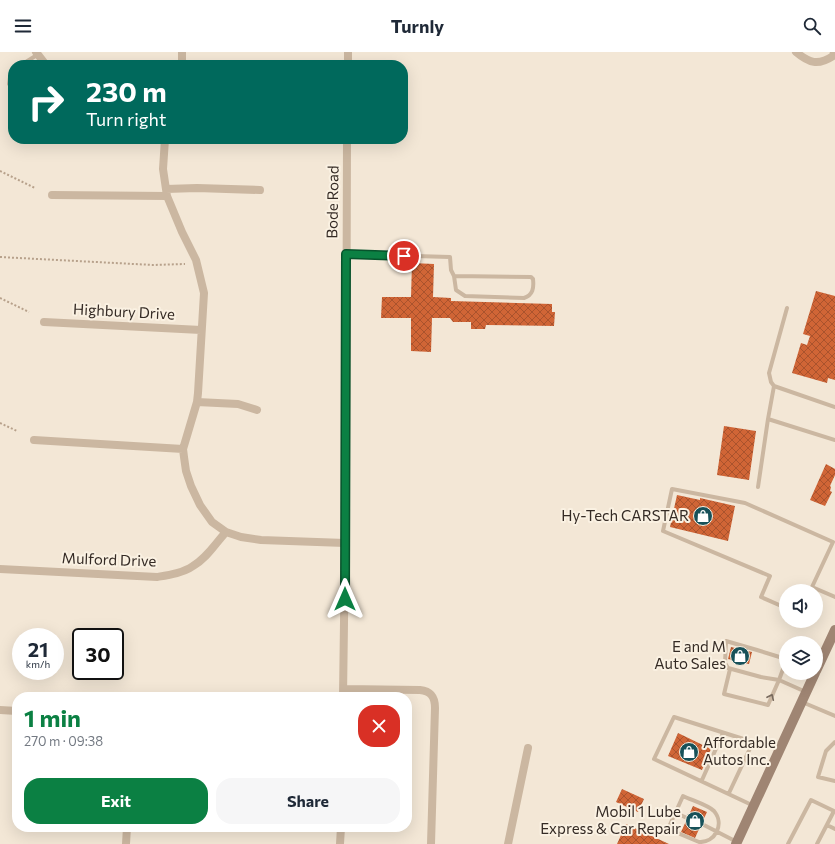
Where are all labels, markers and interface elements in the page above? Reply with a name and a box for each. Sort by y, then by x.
icon: menu [12,15,34,37]
text: Turnly [391,15,444,37]
icon: search [801,15,823,37]
text: 230 m [86,74,167,108]
icon: right [20,76,72,128]
text: Turn right [86,108,166,130]
street label: Bode Road [322,165,342,239]
pin [387,239,421,273]
icon: arrive [393,245,415,267]
street label: Highbury Drive [73,299,176,323]
shop icon: Hy-Tech CARSTAR [692,505,714,527]
place label: Hy-Tech CARSTAR [561,506,689,524]
street label: Mulford Drive [61,548,157,570]
position arrow [324,578,366,620]
map controls [779,584,823,680]
button: sound [779,584,823,628]
speed limit sign: 30 [72,628,124,680]
button: layers [779,636,823,680]
text: 21 [28,637,48,661]
place label: E and M Auto Sales [654,637,726,672]
shop icon: E and M Auto Sales [729,645,751,667]
text: km/h [26,658,50,670]
one-way arrow [766,694,774,702]
text: 1 min [24,703,81,732]
button: close [358,705,400,747]
text: 270 m · 09:38 [24,733,103,749]
place label: Affordable Autos Inc. [703,733,776,768]
shop icon: Affordable Autos Inc. [678,741,700,763]
button: Exit [24,778,208,824]
button: Share [216,778,400,824]
place label: Mobil 1 Lube Express & Car Repair [540,802,681,837]
shop icon: Mobil 1 Lube Express & Car Repair [684,810,706,832]

